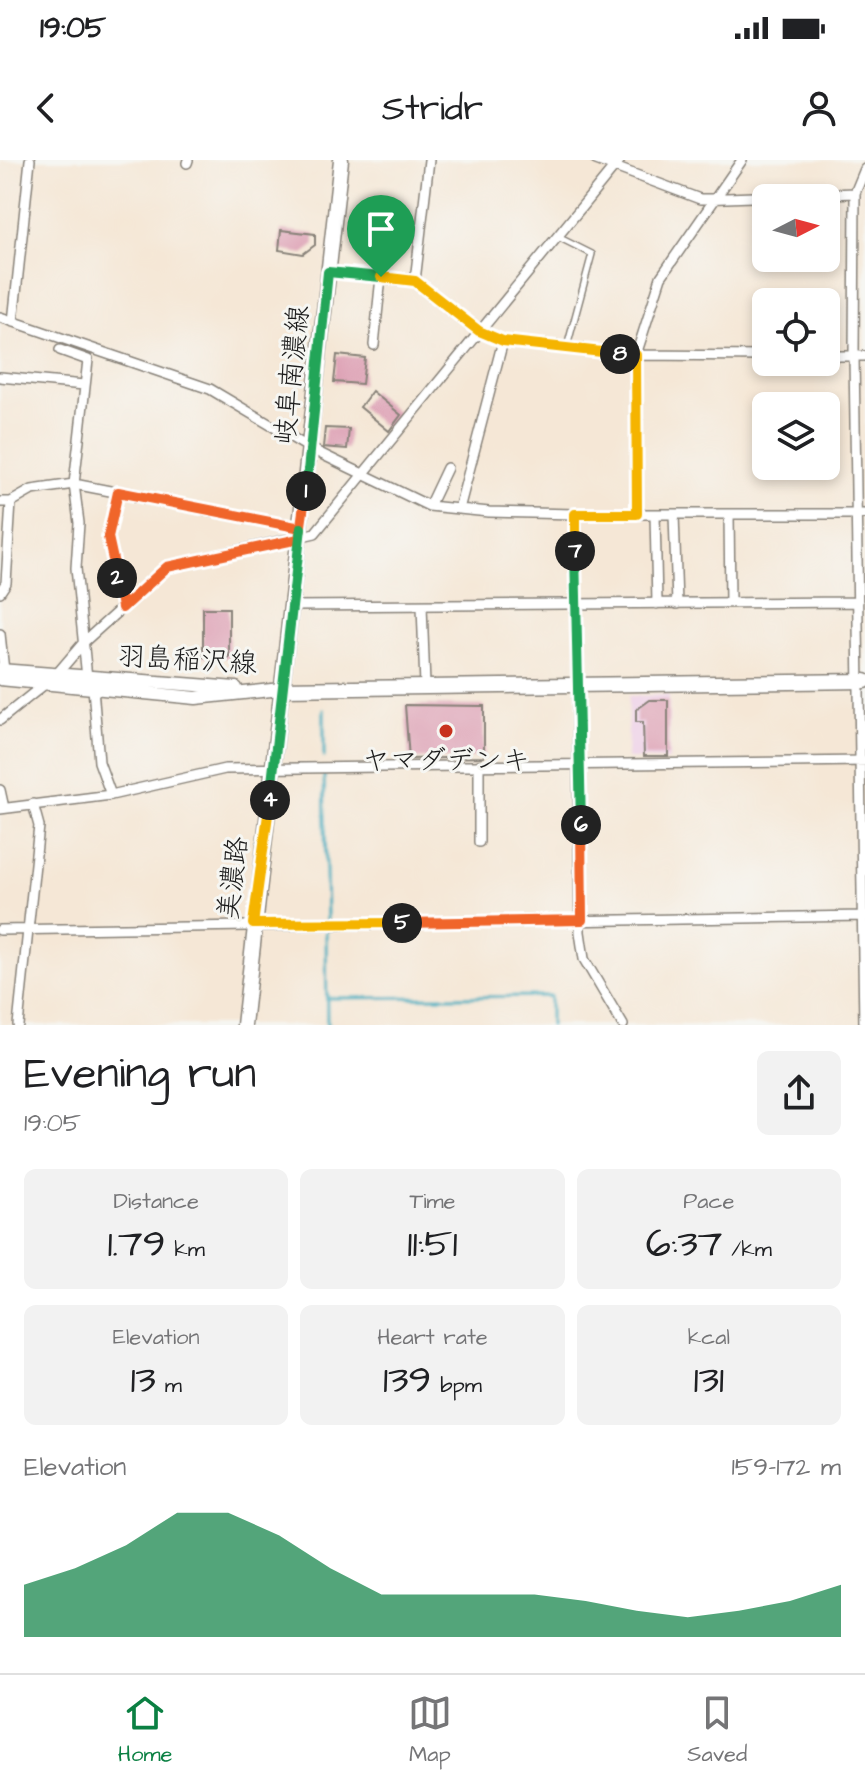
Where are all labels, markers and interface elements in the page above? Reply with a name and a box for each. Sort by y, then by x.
text: 19:05 [40,7,106,49]
text: Stridr [382,83,483,134]
icon: back [24,86,68,130]
icon: person [797,86,841,130]
north arrow [752,184,840,272]
map controls [752,184,840,480]
pin [347,195,415,277]
icon: arrive [359,207,403,251]
button: locate [752,288,840,376]
street label: 岐阜南濃線 [265,303,319,447]
pin: 8 [600,334,640,374]
text: 8 [613,338,627,369]
button: layers [752,392,840,480]
pin: 1 [286,471,326,511]
text: 1 [305,475,307,506]
pin: 7 [555,531,595,571]
text: 7 [568,535,582,566]
pin: 2 [97,558,137,598]
text: 2 [111,562,123,593]
street label: 羽島稲沢線 [116,637,258,683]
marker: ヤマダデンキ [437,722,455,740]
place label: ヤマダデンキ [362,741,530,780]
pin: 4 [250,780,290,820]
text: 4 [263,784,277,815]
pin: 6 [561,805,601,845]
text: 6 [574,809,588,840]
street label: 美濃路 [209,834,257,922]
pin: 5 [382,903,422,943]
text: 5 [394,907,410,938]
text: Evening run [24,1044,256,1105]
button: share [757,1051,841,1135]
text: 19:05 [24,1105,81,1141]
text: Distance [113,1186,199,1217]
text: Time [409,1186,456,1217]
text: Pace [683,1186,734,1217]
text: 1.79 [107,1217,166,1272]
text: 11:51 [407,1217,458,1272]
text: 6:37 [646,1217,722,1272]
text: km [166,1234,205,1265]
text: /km [722,1234,772,1265]
text: Elevation [113,1322,199,1353]
text: Heart rate [377,1322,488,1353]
text: kcal [688,1322,730,1353]
text: 13 [130,1353,156,1408]
text: 139 [383,1353,431,1408]
text: 131 [694,1353,724,1408]
text: m [156,1370,182,1401]
text: bpm [431,1370,482,1401]
text: Elevation [24,1449,126,1485]
text: 159–172 m [732,1449,841,1485]
tab: Home [118,1691,172,1770]
tab: Map [408,1691,452,1770]
tab: Saved [687,1691,747,1770]

